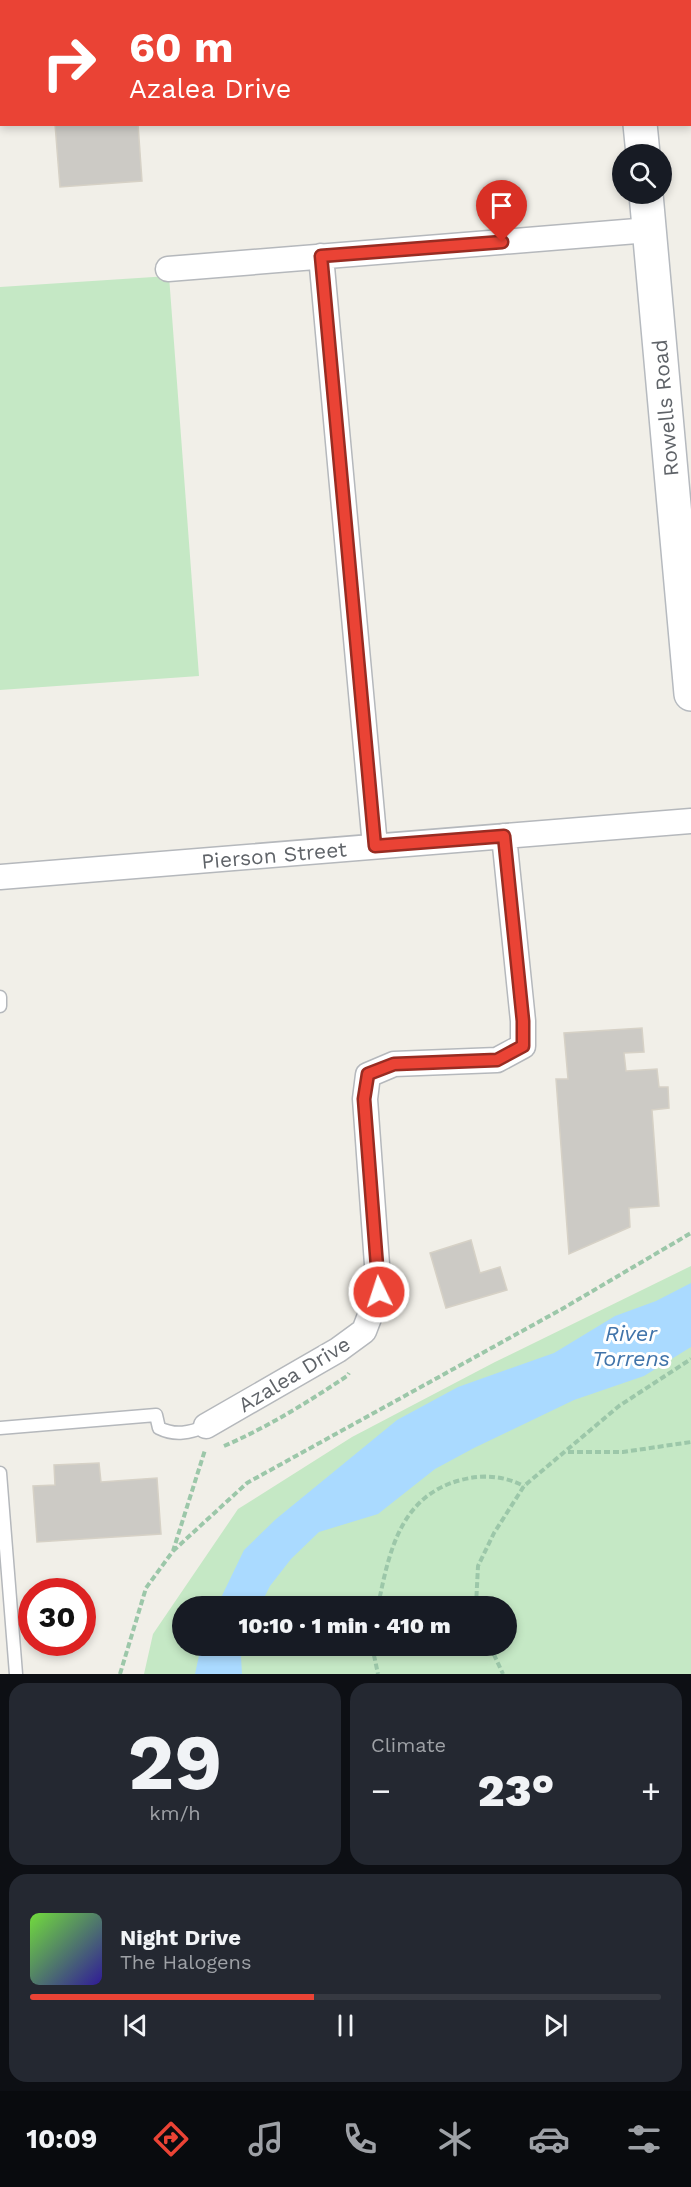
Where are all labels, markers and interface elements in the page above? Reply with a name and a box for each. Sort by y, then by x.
text: 60 m [129,23,233,72]
icon: right [30,24,108,102]
text: Azalea Drive [129,73,291,105]
map controls [612,144,672,204]
button: search [612,144,672,204]
pin [476,180,527,242]
icon: arrive [485,189,518,222]
street label: Rowells Road [647,338,683,478]
street label: Pierson Street [200,836,348,874]
position arrow [347,1260,411,1324]
water label: River Torrens [592,1321,670,1371]
street label: Azalea Drive [233,1331,355,1417]
speed limit sign: 30 [18,1578,96,1656]
text: 10:10 · 1 min · 410 m [238,1613,451,1638]
text: 29 [128,1716,222,1808]
text: Climate [371,1733,446,1757]
text: 23° [478,1764,554,1817]
text: − [371,1771,391,1810]
text: + [641,1771,661,1810]
text: km/h [149,1801,201,1825]
text: Night Drive [120,1925,241,1950]
text: The Halogens [120,1950,252,1974]
icon: previous [119,2009,152,2042]
icon: pause [329,2009,362,2042]
icon: next [539,2009,572,2042]
icon: directions [150,2118,192,2160]
icon: music [245,2118,287,2160]
icon: phone [339,2118,381,2160]
icon: climate [434,2118,476,2160]
icon: car [528,2118,570,2160]
icon: filters [623,2118,665,2160]
text: 10:09 [26,2123,97,2155]

